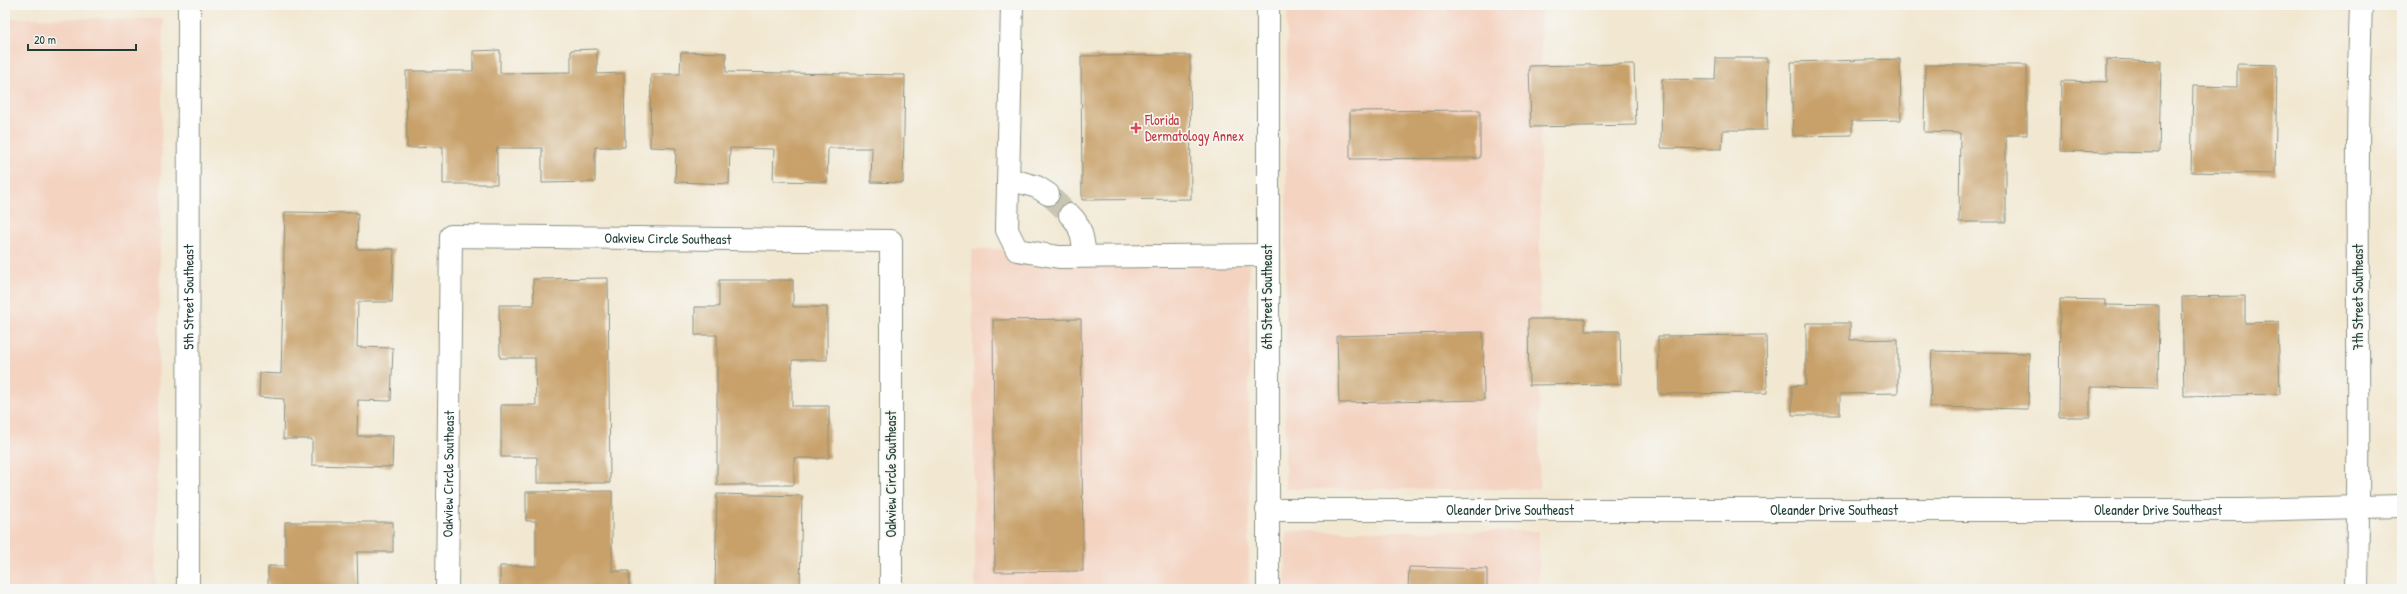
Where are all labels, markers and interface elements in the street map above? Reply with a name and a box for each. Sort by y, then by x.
scale bar [28,26,136,52]
text: 20 m [34,31,56,48]
place label: Florida Dermatology Annex [1144,110,1244,146]
marker: Florida Dermatology Annex [1130,122,1142,134]
street label: Oakview Circle Southeast [604,228,732,248]
street label: 5th Street Southeast [178,244,198,350]
street label: 6th Street Southeast [1257,244,1276,349]
street label: 7th Street Southeast [2348,244,2367,350]
street label: Oakview Circle Southeast [438,410,458,538]
street label: Oakview Circle Southeast [881,410,900,537]
street label: Oleander Drive Southeast [1446,500,1574,519]
street label: Oleander Drive Southeast [1770,500,1898,519]
street label: Oleander Drive Southeast [2094,500,2222,519]

